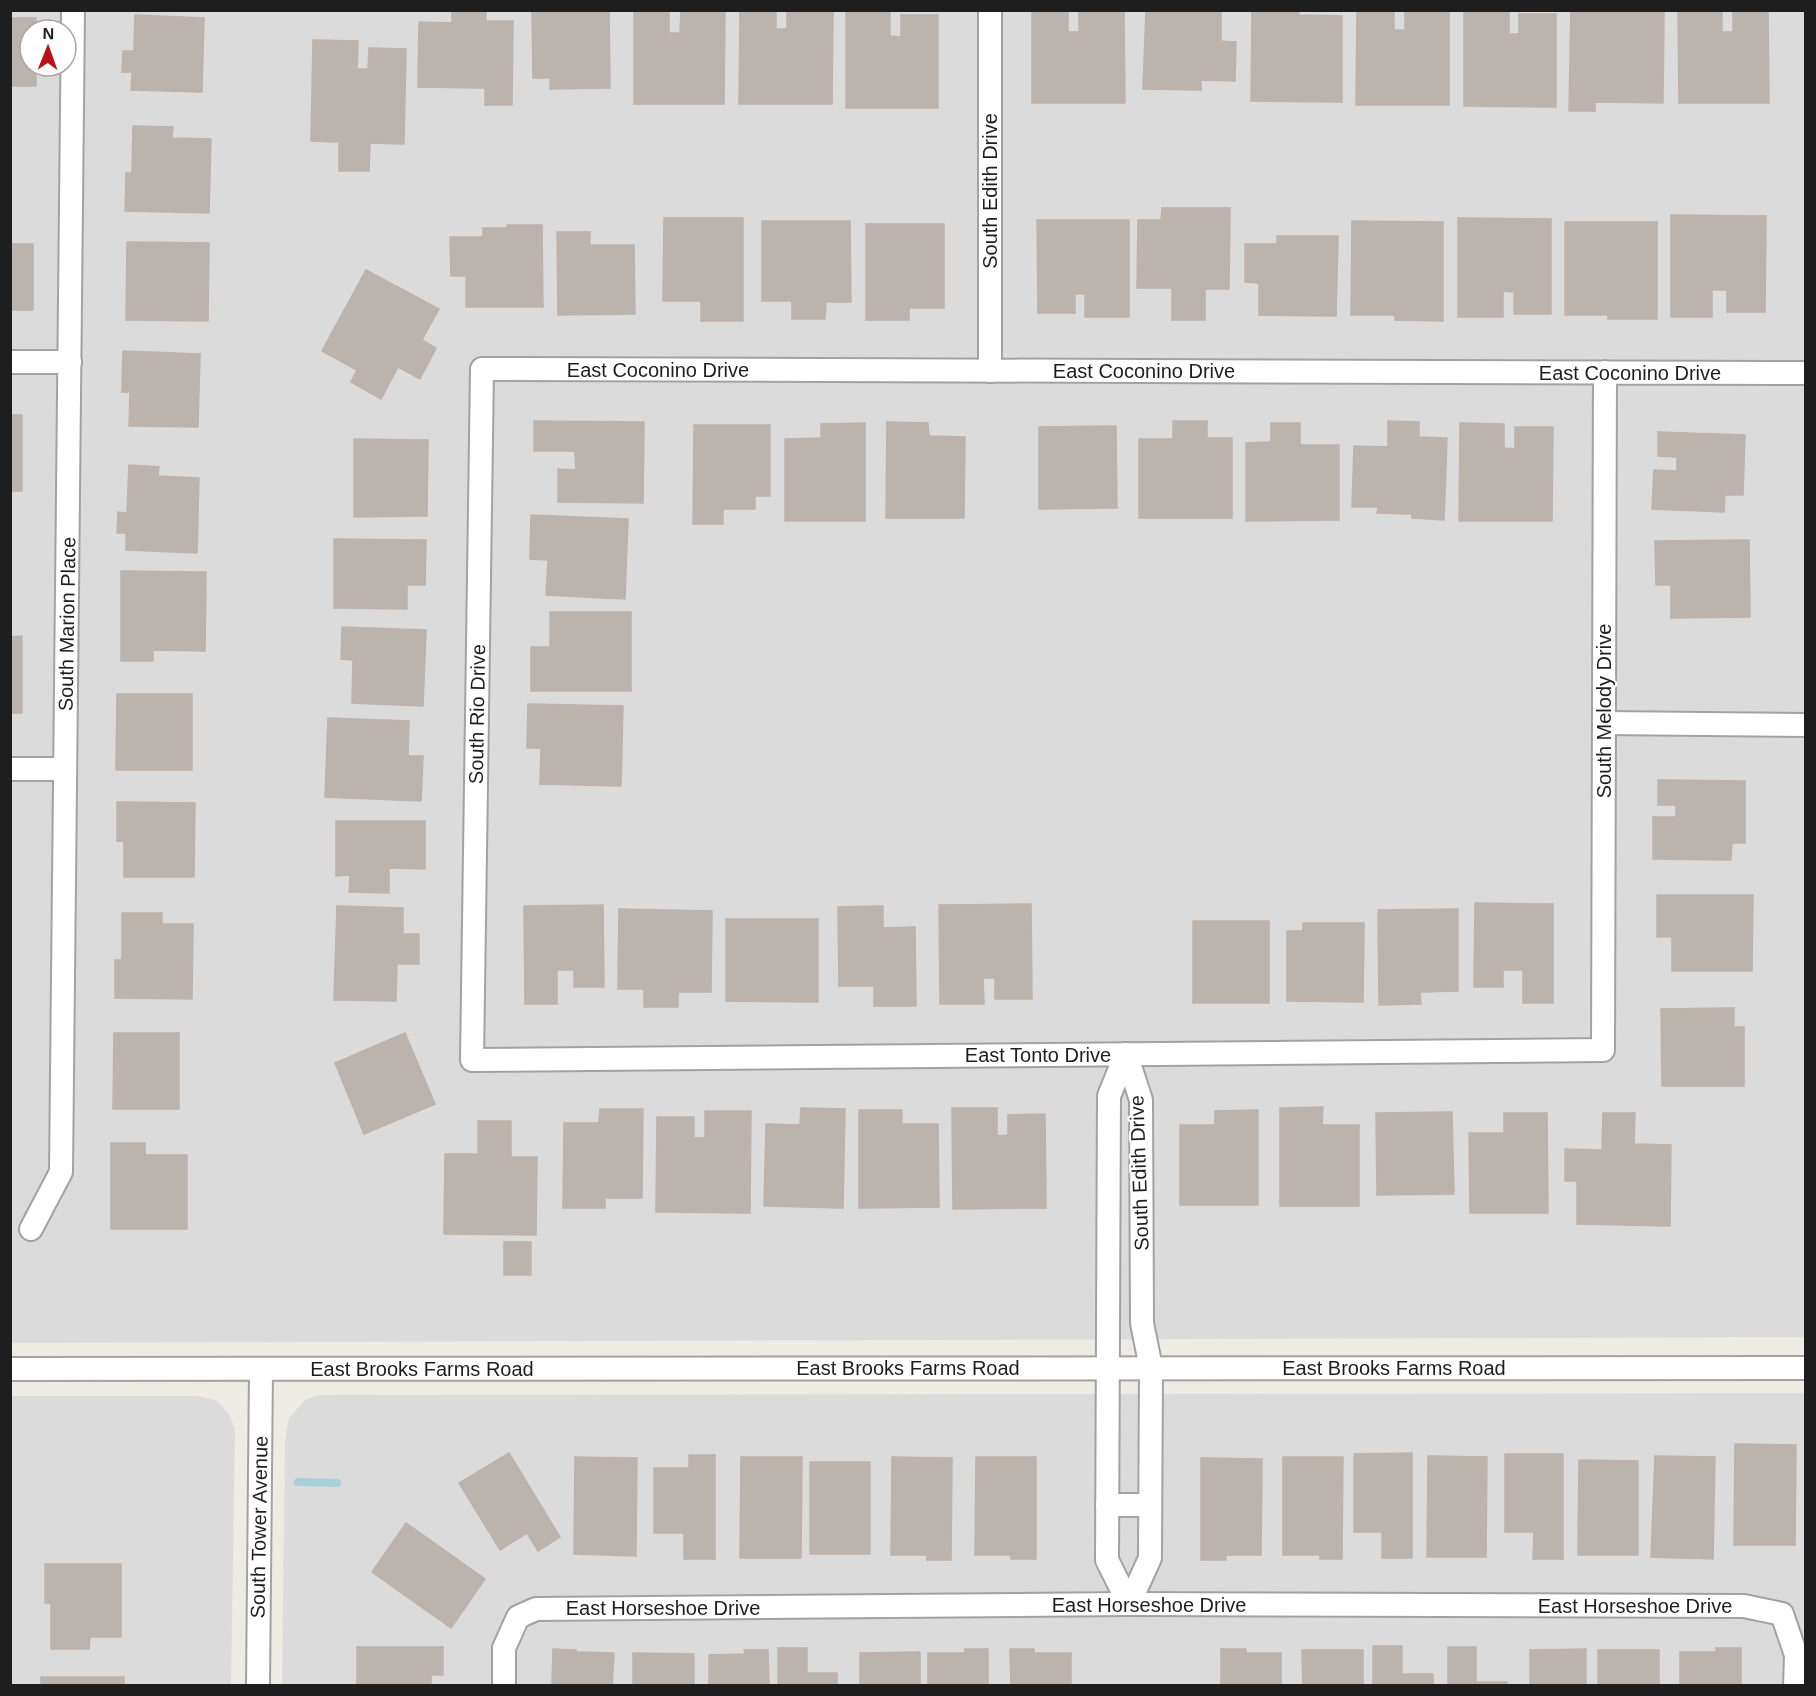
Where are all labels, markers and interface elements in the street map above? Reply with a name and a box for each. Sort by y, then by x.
north arrow [18,18,78,78]
text: N [42,25,54,42]
street label: South Edith Drive [979,113,1001,269]
street label: East Coconino Drive [567,359,749,381]
street label: East Coconino Drive [1053,360,1235,382]
street label: East Coconino Drive [1539,362,1721,384]
street label: South Marion Place [54,537,80,711]
street label: South Melody Drive [1593,624,1615,798]
street label: South Rio Drive [465,644,489,784]
street label: East Tonto Drive [965,1044,1111,1066]
street label: South Edith Drive [1125,1095,1153,1251]
street label: East Brooks Farms Road [796,1357,1020,1379]
street label: East Brooks Farms Road [1282,1357,1506,1379]
street label: East Brooks Farms Road [310,1358,534,1380]
street label: South Tower Avenue [246,1435,272,1619]
street label: East Horseshoe Drive [1052,1594,1246,1616]
street label: East Horseshoe Drive [1538,1595,1732,1617]
street label: East Horseshoe Drive [566,1597,760,1619]

